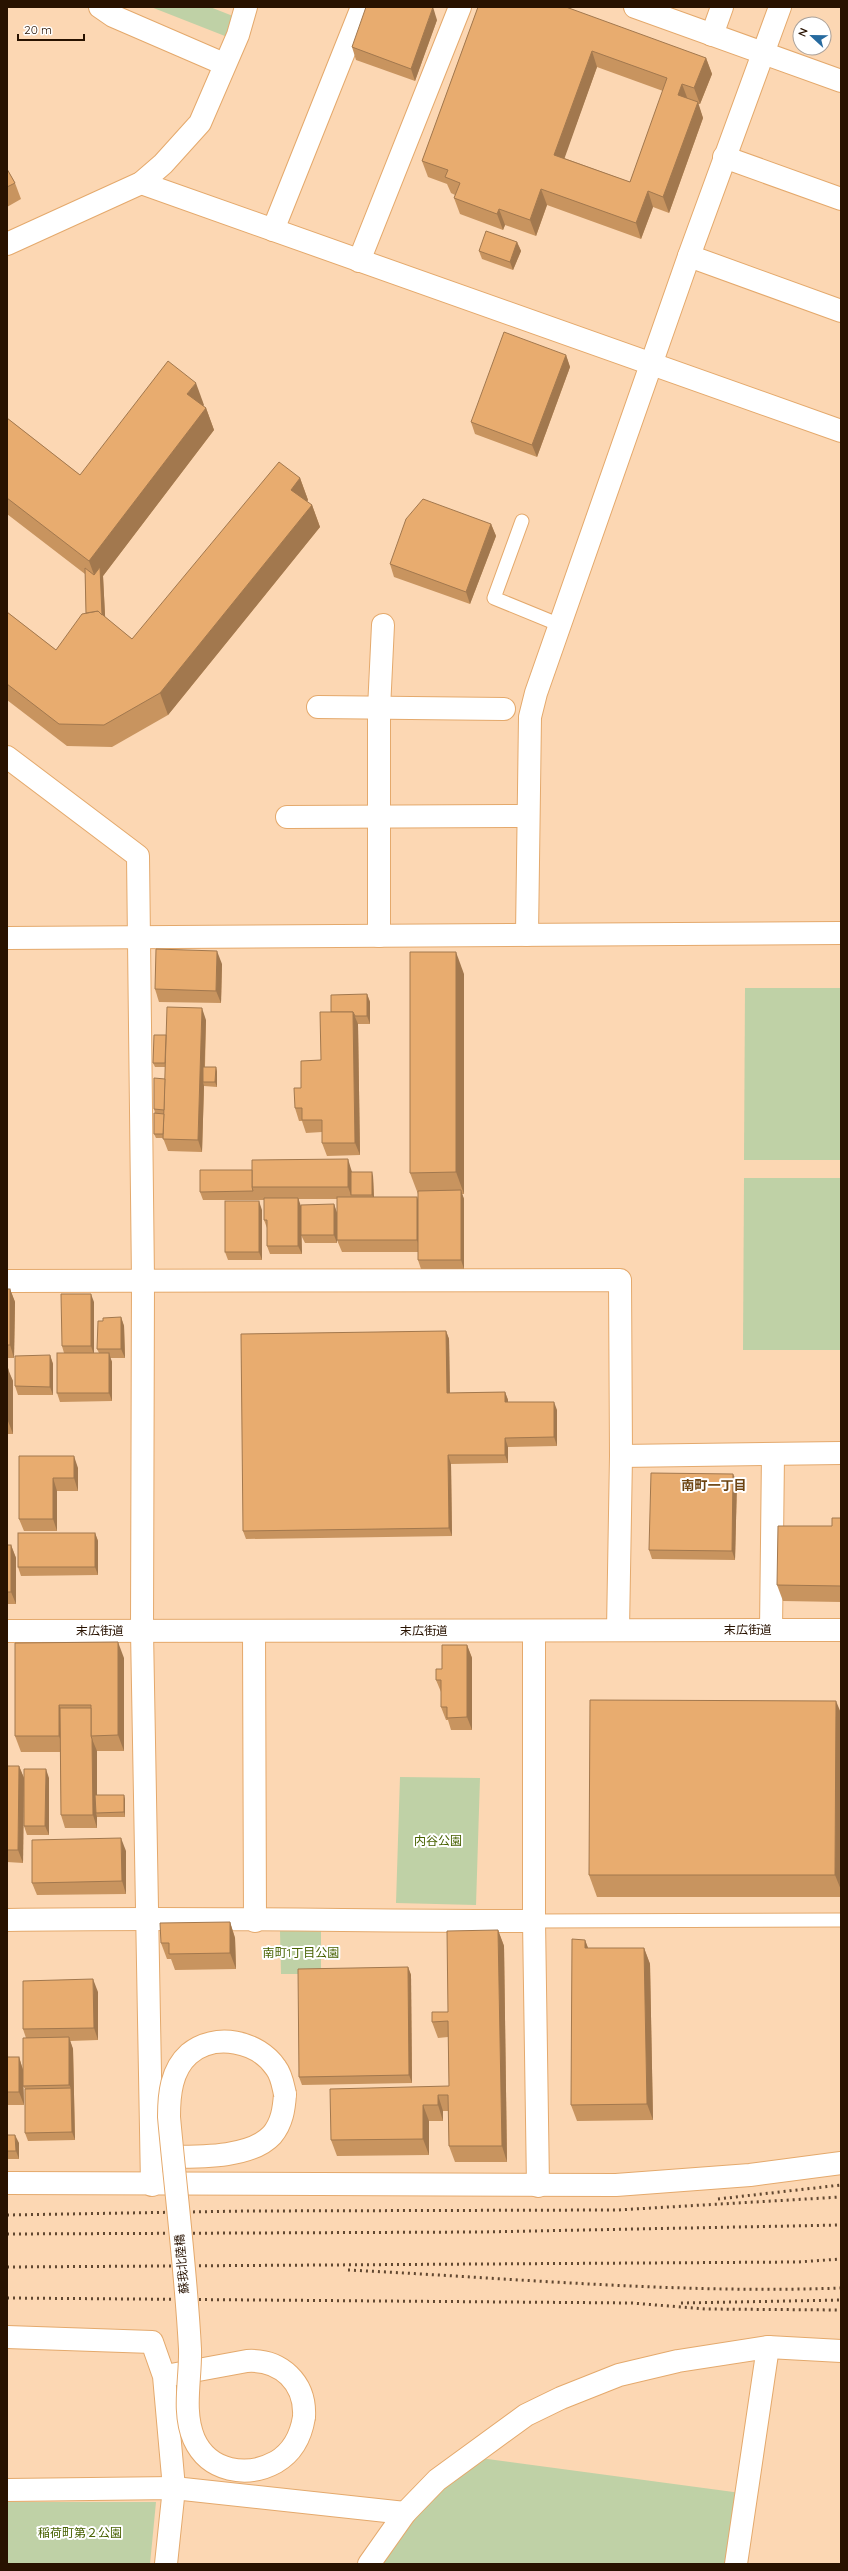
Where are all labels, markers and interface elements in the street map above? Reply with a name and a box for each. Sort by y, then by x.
scale bar [18,16,84,42]
north arrow [792,16,832,56]
text: 20 m [24,22,52,37]
text: N [795,26,811,39]
district label: 南町一丁目 [681,1477,747,1493]
street label: 末広街道 [724,1622,772,1637]
street label: 末広街道 [76,1623,124,1638]
street label: 末広街道 [400,1623,448,1638]
park label: 内谷公園 [414,1833,462,1848]
park label: 南町1丁目公園 [263,1945,339,1960]
street label: 蘇我北陸橋 [171,2233,192,2295]
park label: 稲荷町第２公園 [38,2525,122,2540]

